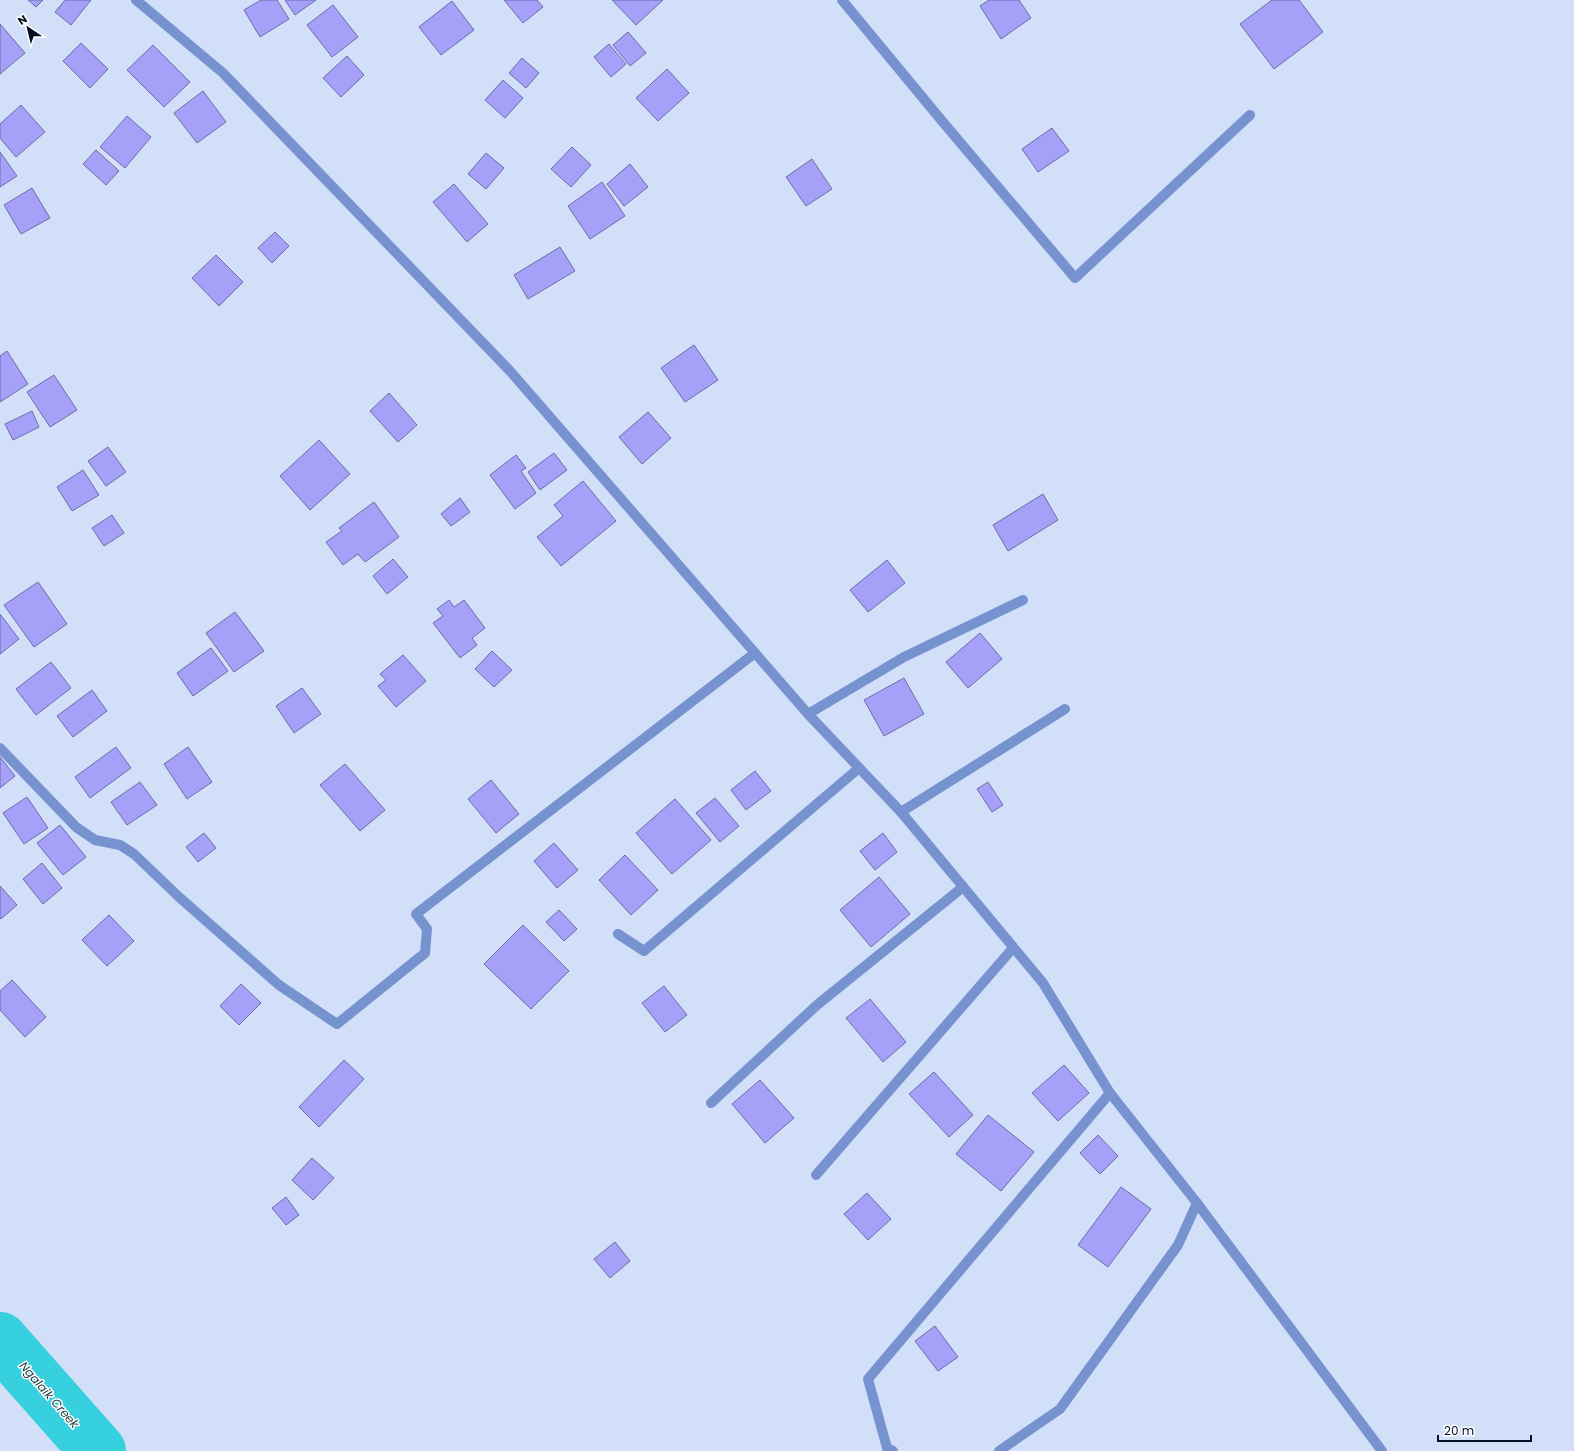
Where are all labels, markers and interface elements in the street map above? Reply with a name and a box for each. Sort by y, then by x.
north arrow [8,8,48,48]
text: N [14,11,30,29]
water label: Ngalaik Creek [16,1358,84,1432]
scale bar [1438,1417,1531,1443]
text: 20 m [1444,1422,1474,1439]

